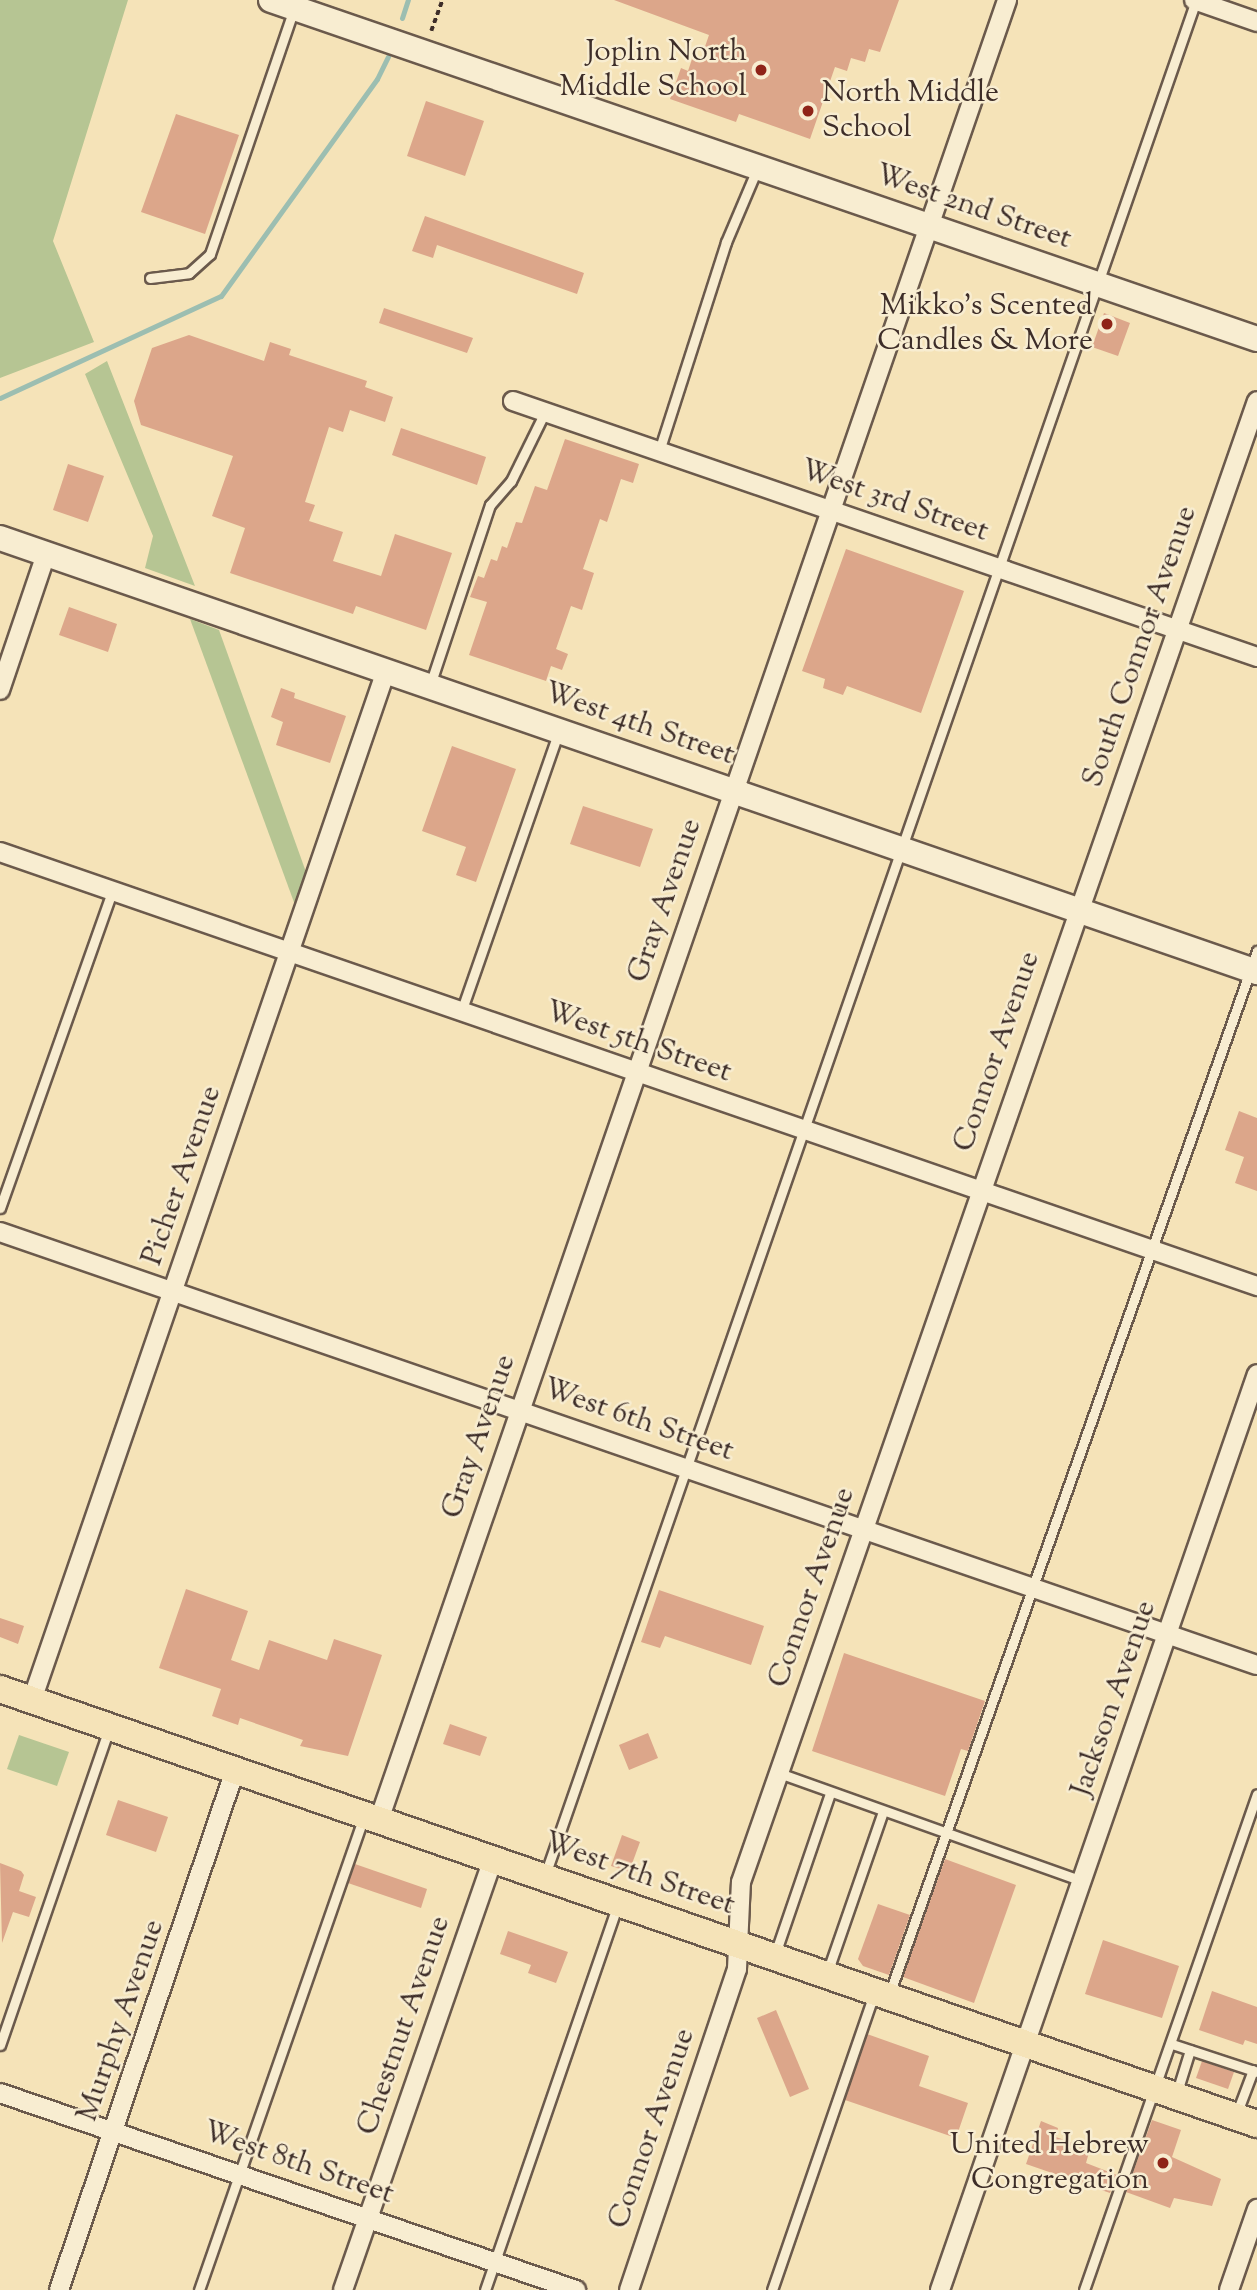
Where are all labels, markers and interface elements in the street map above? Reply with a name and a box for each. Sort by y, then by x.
place label: Joplin North Middle School [559,35,747,105]
marker: Joplin North Middle School [753,62,769,78]
place label: North Middle School [822,76,999,146]
marker: North Middle School [800,103,816,119]
street label: West 2nd Street [870,158,1076,258]
place label: Mikko's Scented Candles & More [877,289,1093,360]
marker: Mikko's Scented Candles & More [1099,316,1115,332]
street label: West 3rd Street [795,453,993,551]
street label: South Connor Avenue [1076,502,1206,792]
street label: West 4th Street [539,676,739,774]
street label: Gray Avenue [621,814,711,988]
street label: Connor Avenue [947,947,1049,1157]
street label: West 5th Street [540,994,736,1092]
street label: Picher Avenue [135,1082,231,1270]
street label: Gray Avenue [435,1350,525,1524]
street label: West 6th Street [538,1372,738,1470]
street label: Connor Avenue [762,1483,864,1693]
street label: Jackson Avenue [1065,1596,1165,1802]
street label: West 7th Street [539,1825,739,1925]
street label: Chestnut Avenue [351,1912,459,2140]
street label: Murphy Avenue [71,1915,173,2127]
street label: Connor Avenue [602,2024,704,2234]
street label: West 8th Street [198,2115,398,2213]
place label: United Hebrew Congregation [950,2128,1149,2198]
marker: United Hebrew Congregation [1155,2155,1171,2171]

